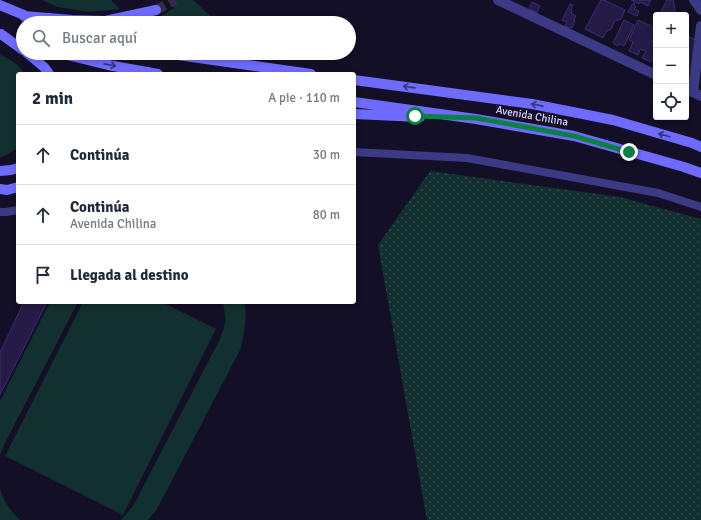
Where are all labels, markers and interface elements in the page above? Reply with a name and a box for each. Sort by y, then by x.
map controls [653,12,689,120]
button: + [653,12,689,48]
search box [16,16,356,60]
icon: search [30,27,52,49]
text: Buscar aquí [62,29,137,47]
button: − [653,48,689,84]
one-way arrow [103,62,116,70]
one-way arrow [403,83,416,91]
button: locate [653,84,689,120]
text: 2 min [32,88,73,109]
text: A pie · 110 m [268,90,340,106]
one-way arrow [531,101,544,109]
street label: Avenida Chilina [495,103,570,129]
route start [406,107,424,125]
one-way arrow [658,131,671,138]
route end [620,143,638,161]
icon: ahead [32,144,54,166]
text: Continúa [70,146,129,164]
text: 30 m [313,147,340,163]
text: Continúa [70,198,129,216]
icon: ahead [32,204,54,226]
text: 80 m [313,207,340,223]
text: Avenida Chilina [70,216,156,232]
icon: arrive [32,264,54,286]
text: Llegada al destino [70,266,189,284]

